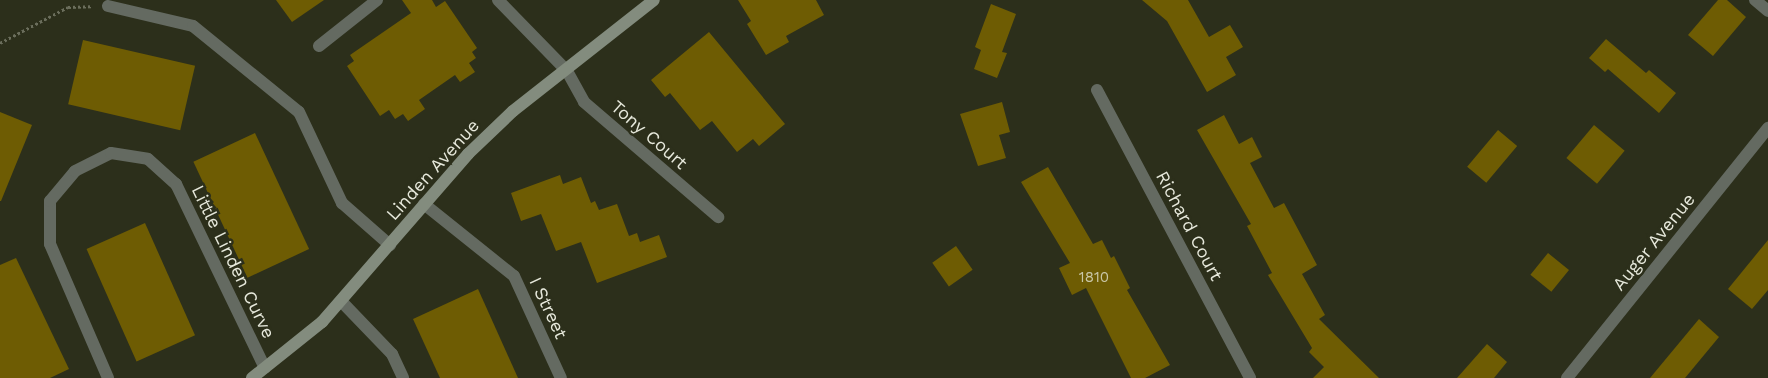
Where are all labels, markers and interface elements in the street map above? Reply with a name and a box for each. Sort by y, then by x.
street label: Tony Court [606,96,692,174]
street label: Linden Avenue [382,115,484,225]
street label: Richard Court [1151,167,1227,285]
street label: Little Linden Curve [187,182,279,342]
street label: Auger Avenue [1608,189,1700,295]
house number: 1810 [1079,269,1109,287]
street label: I Street [524,274,572,342]

